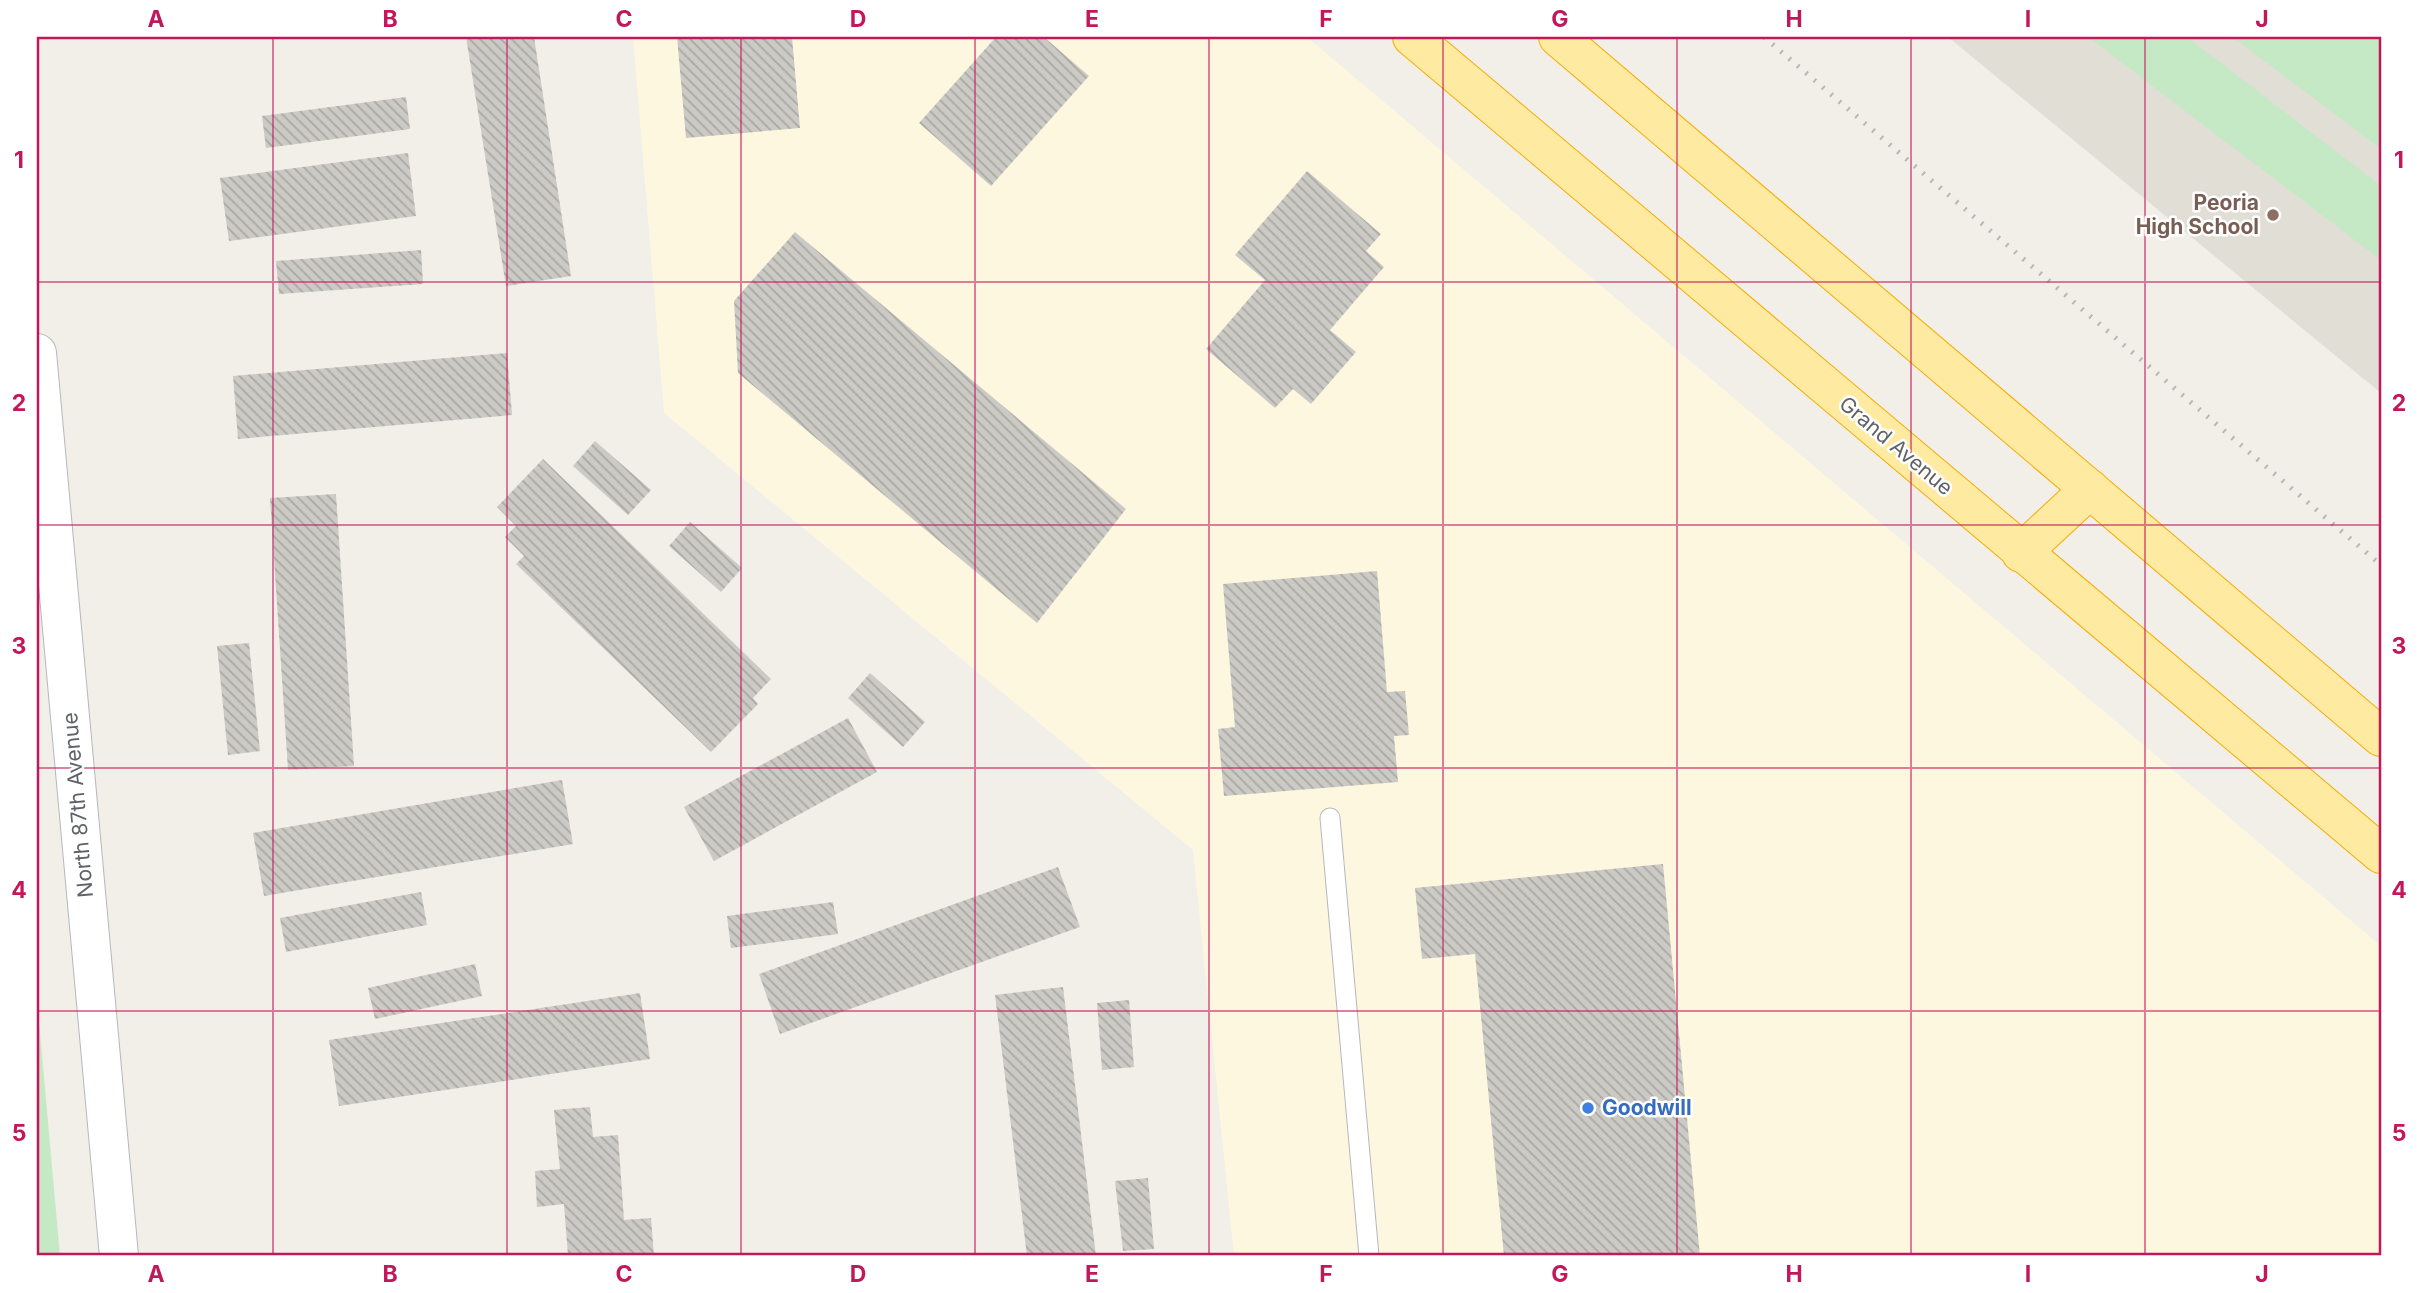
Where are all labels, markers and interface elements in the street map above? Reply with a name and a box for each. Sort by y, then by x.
text: A [147,5,165,33]
text: B [382,5,398,33]
text: C [615,5,633,33]
text: D [850,5,866,33]
text: E [1085,5,1099,33]
text: F [1319,5,1333,33]
text: G [1551,5,1569,33]
text: H [1785,5,1803,33]
text: I [2025,5,2031,33]
text: J [2255,5,2269,33]
text: 1 [14,146,24,174]
text: 1 [2394,146,2404,174]
place label: Peoria High School [2136,190,2259,239]
marker: Peoria High School [2265,207,2281,223]
text: 2 [12,389,26,417]
text: 2 [2392,389,2406,417]
street label: Grand Avenue [1835,391,1958,500]
text: 3 [12,632,26,660]
text: 3 [2392,632,2406,660]
street label: North 87th Avenue [57,711,98,899]
text: 4 [11,876,27,904]
text: 4 [2391,876,2407,904]
place label: Goodwill [1602,1095,1692,1120]
marker: Goodwill [1580,1100,1596,1116]
text: 5 [12,1119,26,1147]
text: 5 [2392,1119,2406,1147]
text: A [147,1260,165,1288]
text: B [382,1260,398,1288]
text: C [615,1260,633,1288]
text: D [850,1260,866,1288]
text: E [1085,1260,1099,1288]
text: F [1319,1260,1333,1288]
text: G [1551,1260,1569,1288]
text: H [1785,1260,1803,1288]
text: I [2025,1260,2031,1288]
text: J [2255,1260,2269,1288]

